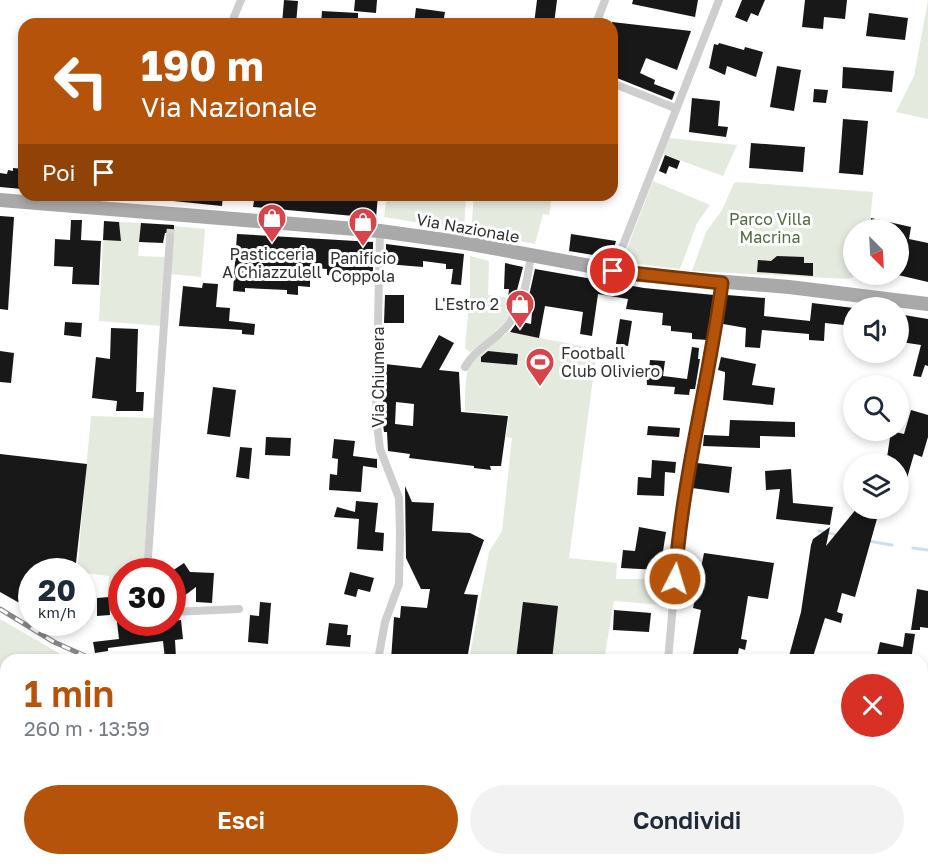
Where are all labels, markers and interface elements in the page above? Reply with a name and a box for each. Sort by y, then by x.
text: 190 m [141,40,264,90]
icon: left [42,42,120,120]
text: Via Nazionale [141,91,317,123]
icon: arrive [87,156,120,189]
text: Poi [42,159,75,186]
shop icon: Pasticceria A Chiazzulell [256,202,288,244]
shop icon: Panificio Coppola [347,206,379,248]
street label: Via Nazionale [415,209,521,247]
park label: Parco Villa Macrina [729,209,811,247]
north arrow [843,219,909,285]
map controls [843,219,909,519]
place label: Pasticceria A Chiazzulell [222,244,322,282]
pin [587,245,638,296]
place label: Panificio Coppola [330,248,396,286]
icon: arrive [596,254,629,287]
shop icon: L'Estro 2 [504,288,536,330]
place label: L'Estro 2 [434,294,499,314]
button: sound [843,297,909,363]
street label: Via Chiumera [368,326,388,428]
place label: Football Club Oliviero [561,343,660,381]
sports icon: Football Club Oliviero [524,346,556,388]
button: search [843,375,909,441]
button: layers [843,453,909,519]
position arrow [643,547,707,611]
speed limit sign: 30 [108,558,186,636]
text: 20 [38,572,76,608]
text: km/h [38,603,76,621]
text: 1 min [24,672,114,715]
button: close [841,674,904,737]
text: 260 m · 13:59 [24,716,150,740]
button: Esci [24,785,458,854]
button: Condividi [470,785,904,854]

